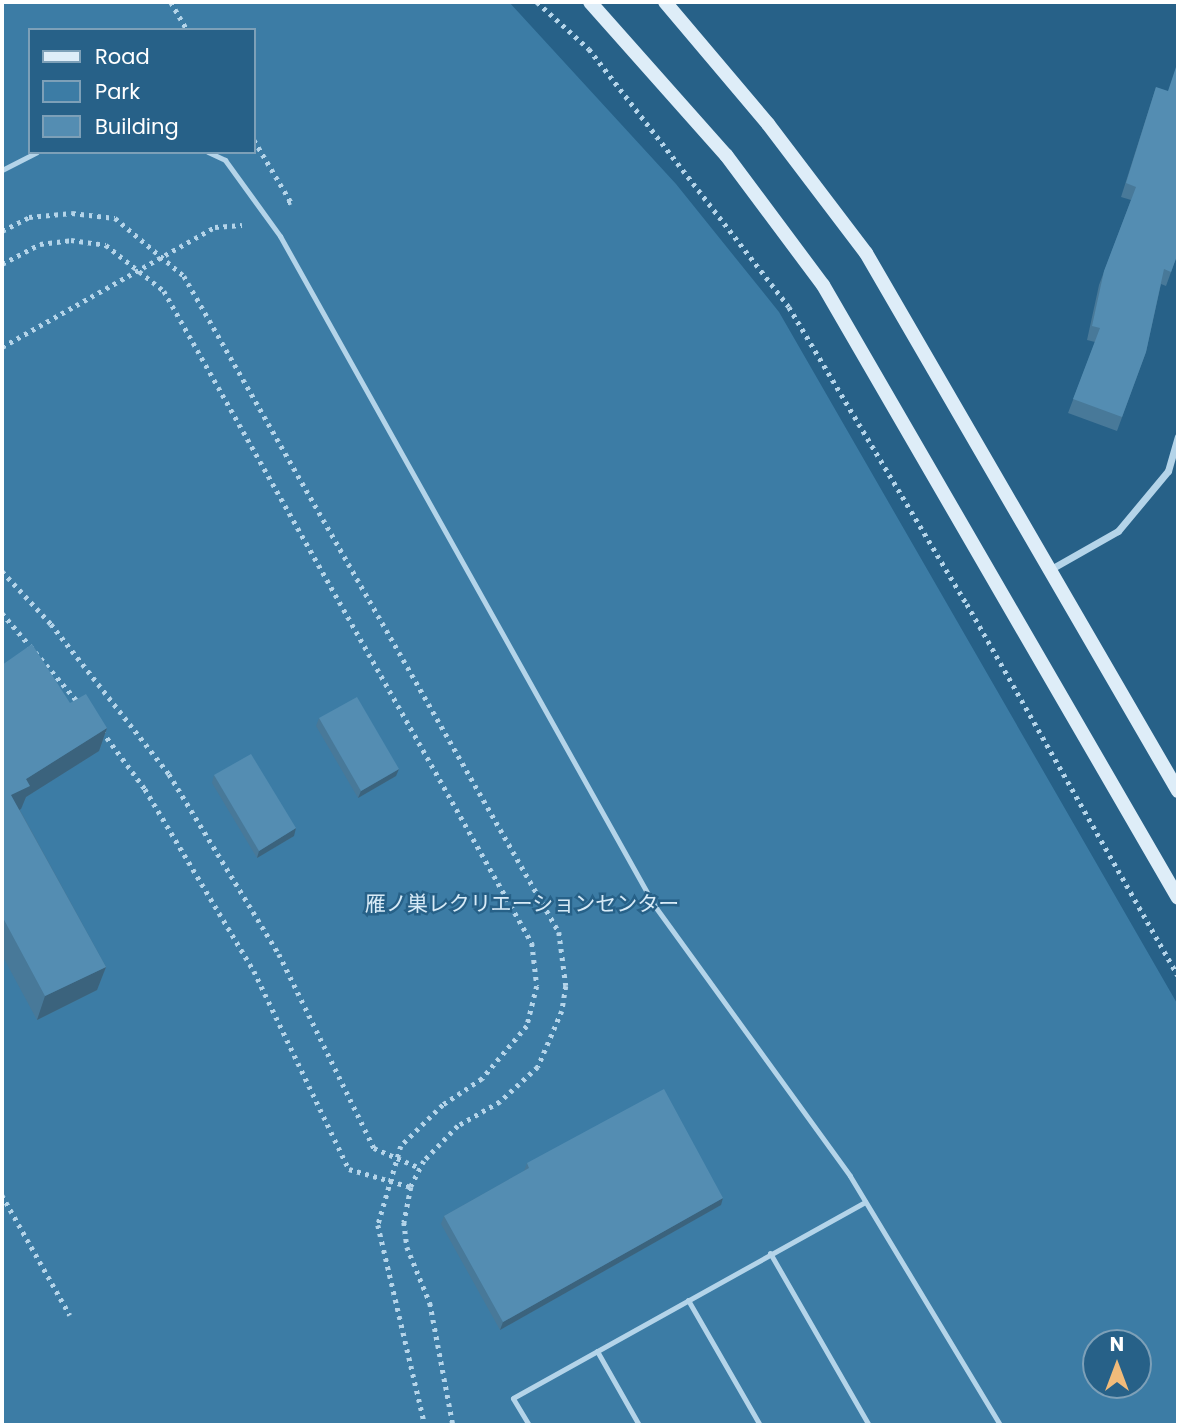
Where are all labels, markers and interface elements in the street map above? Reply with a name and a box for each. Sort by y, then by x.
legend [28,28,256,154]
text: Road [95,42,150,71]
text: Park [95,77,140,106]
text: Building [95,112,179,141]
park label: 雁ノ巣レクリエーションセンター [365,891,679,917]
north arrow [1082,1329,1152,1399]
text: N [1110,1331,1124,1358]

